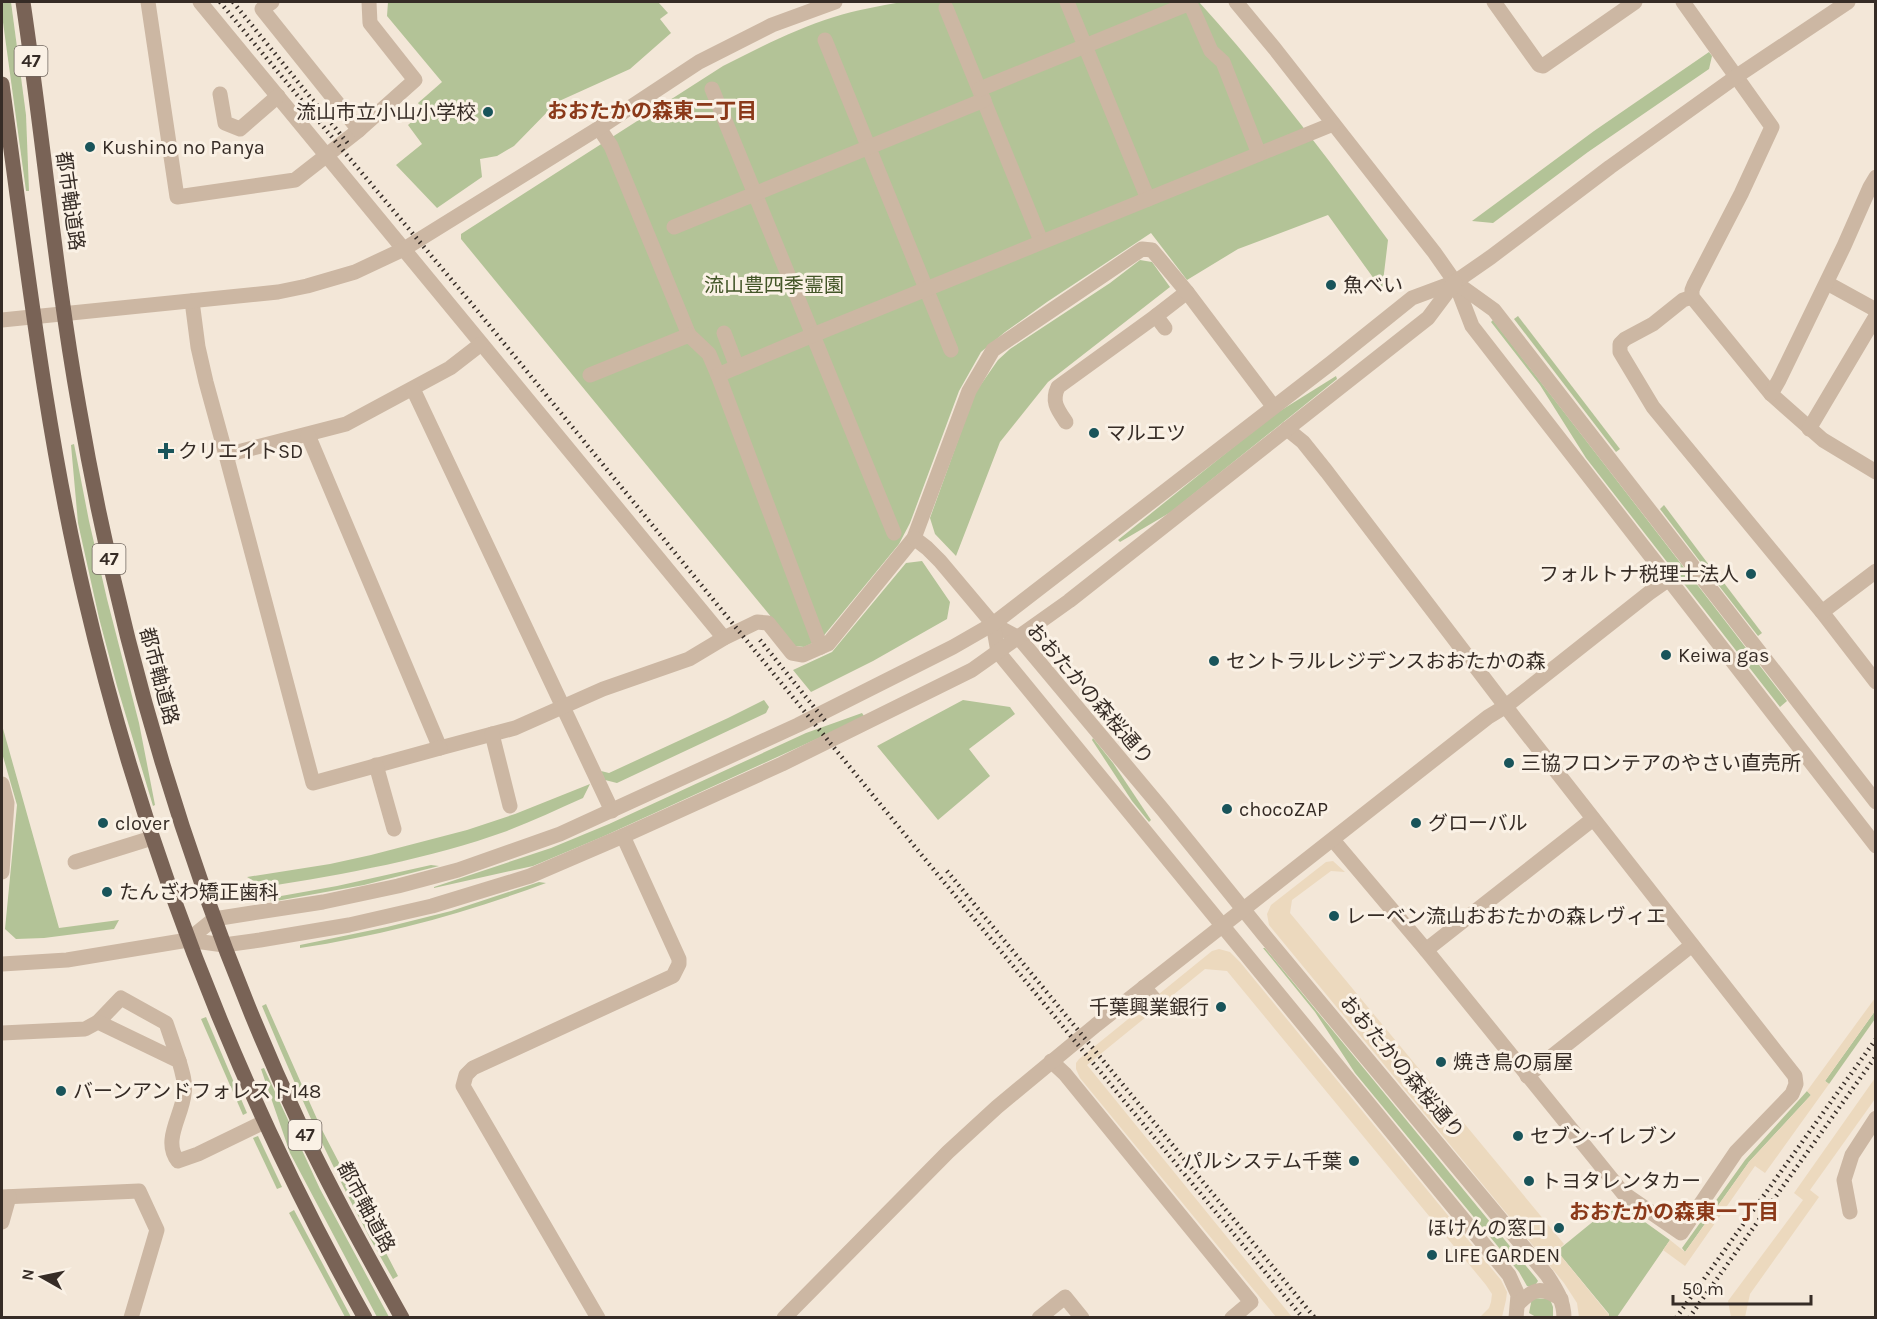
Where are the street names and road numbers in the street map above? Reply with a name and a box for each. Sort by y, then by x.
road number: 47 [15,46,48,76]
street label: 都市軸道路 [52,150,88,252]
road number: 47 [92,544,126,574]
street label: おおたかの森桜通り [1022,619,1158,769]
street label: 都市軸道路 [135,625,183,727]
street label: おおたかの森桜通り [1335,991,1469,1143]
road number: 47 [288,1120,322,1150]
street label: 都市軸道路 [332,1157,400,1257]

